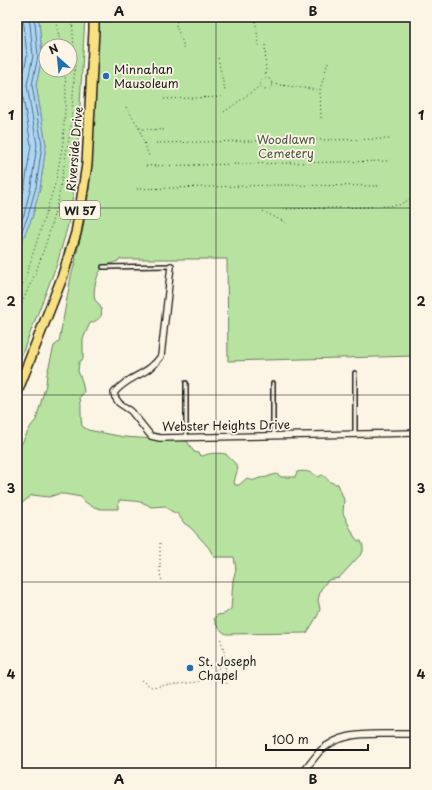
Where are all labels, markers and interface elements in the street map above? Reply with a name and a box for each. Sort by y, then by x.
text: A [114,1,124,20]
text: B [309,1,318,20]
north arrow [38,38,78,78]
text: N [45,39,61,58]
place label: Minnahan Mausoleum [114,60,179,92]
marker: Minnahan Mausoleum [101,71,111,81]
text: 1 [8,105,14,124]
text: 1 [418,105,424,124]
street label: Riverside Drive [61,106,87,192]
park label: Woodlawn Cemetery [257,130,315,162]
road number: WI 57 [60,201,100,219]
text: 2 [6,291,16,310]
text: 2 [416,291,426,310]
street label: Webster Heights Drive [162,415,290,435]
text: 3 [7,478,16,497]
text: 3 [417,478,426,497]
place label: St. Joseph Chapel [198,652,257,684]
marker: St. Joseph Chapel [185,663,195,673]
text: 4 [7,664,16,683]
text: 4 [417,664,426,683]
scale bar [266,726,368,752]
text: 100 m [272,730,309,748]
text: A [114,769,124,788]
text: B [309,769,318,788]

